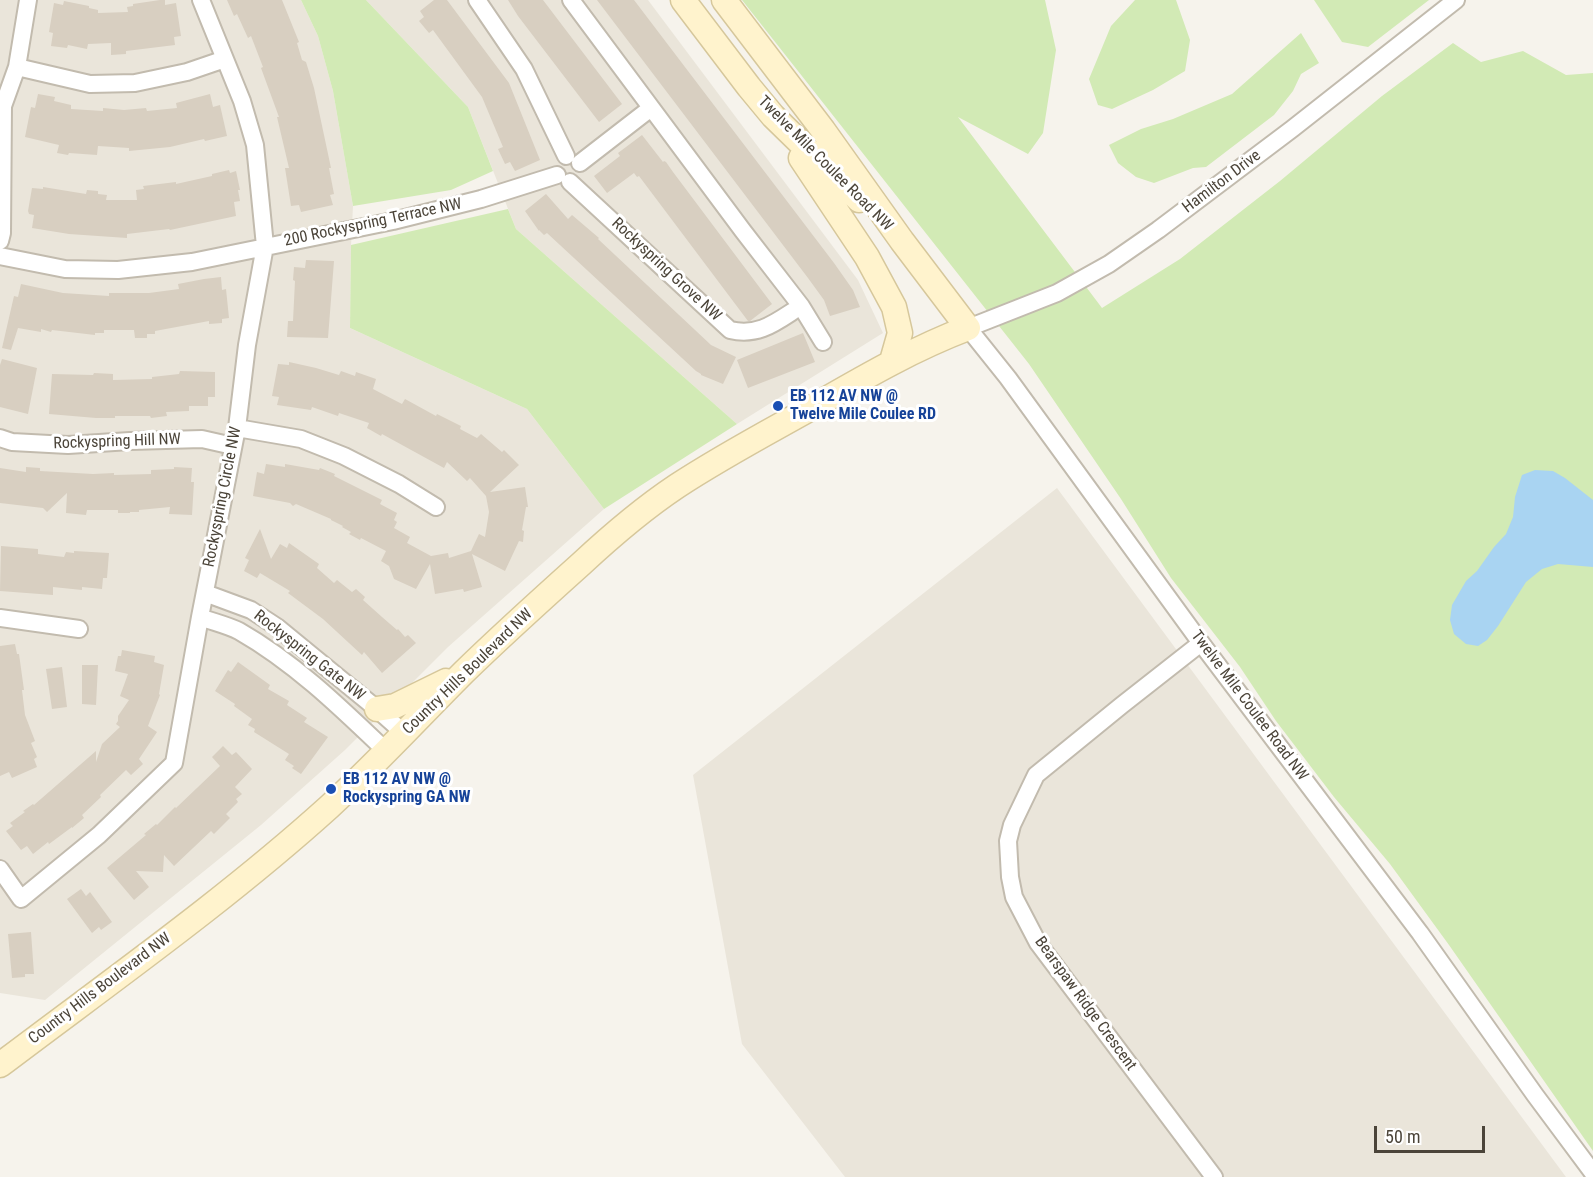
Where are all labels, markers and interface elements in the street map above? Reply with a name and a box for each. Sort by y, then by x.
street label: Twelve Mile Coulee Road NW [753,92,897,236]
street label: Hamilton Drive [1179,146,1265,218]
street label: 200 Rockyspring Terrace NW [282,195,464,251]
street label: Rockyspring Grove NW [607,214,725,326]
place label: EB 112 AV NW @ Twelve Mile Coulee RD [790,387,936,425]
marker: EB 112 AV NW @ Twelve Mile Coulee RD [771,399,785,413]
street label: Rockyspring Circle NW [200,425,246,569]
street label: Rockyspring Hill NW [53,430,181,454]
street label: Country Hills Boulevard NW [399,605,537,739]
street label: Rockyspring Gate NW [250,607,368,705]
street label: Twelve Mile Coulee Road NW [1186,627,1312,785]
place label: EB 112 AV NW @ Rockyspring GA NW [343,770,470,808]
marker: EB 112 AV NW @ Rockyspring GA NW [324,782,338,796]
street label: Country Hills Boulevard NW [25,929,175,1049]
street label: Bearspaw Ridge Crescent [1030,933,1140,1075]
scale bar [1377,1114,1488,1152]
text: 50 m [1385,1126,1420,1147]

